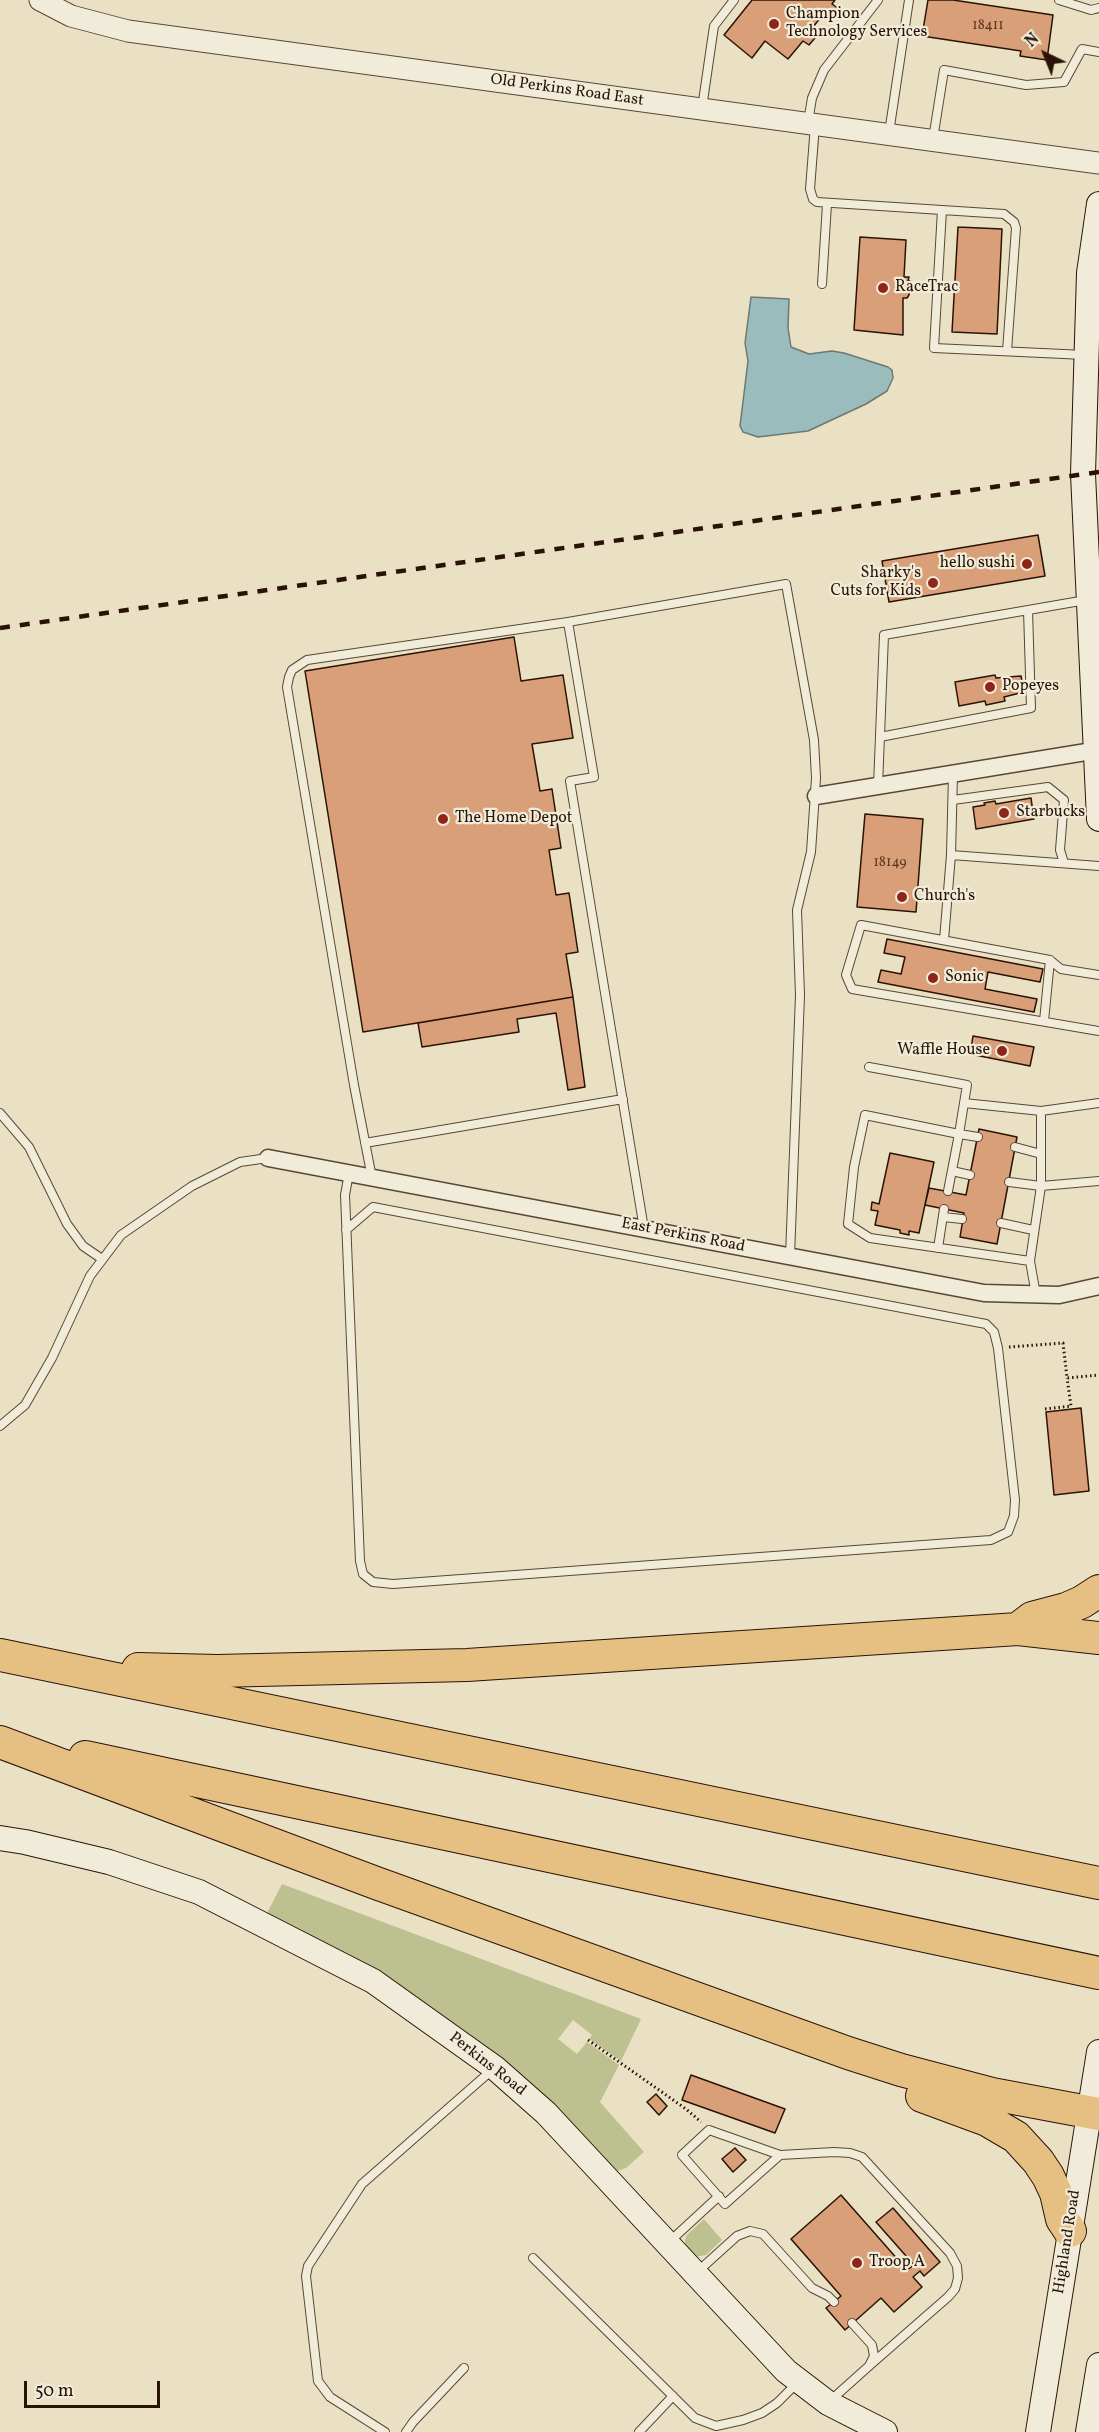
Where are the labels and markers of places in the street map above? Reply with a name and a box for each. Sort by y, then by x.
place label: Champion Technology Services [786,5,927,43]
marker: Champion Technology Services [767,17,781,31]
place label: RaceTrac [895,278,958,298]
marker: RaceTrac [876,281,890,295]
place label: hello sushi [940,554,1015,574]
marker: hello sushi [1020,557,1034,571]
place label: Sharky's Cuts for Kids [830,564,921,602]
marker: Sharky's Cuts for Kids [926,576,940,590]
place label: Popeyes [1002,677,1059,697]
marker: Popeyes [983,680,997,694]
place label: Starbucks [1016,803,1085,823]
marker: Starbucks [997,806,1011,820]
place label: The Home Depot [455,809,572,829]
marker: The Home Depot [436,812,450,826]
place label: Church's [914,887,975,907]
marker: Church's [895,890,909,904]
place label: Sonic [945,968,984,988]
marker: Sonic [926,971,940,985]
place label: Waffle House [897,1041,990,1061]
marker: Waffle House [995,1044,1009,1058]
place label: Troop A [869,2253,925,2273]
marker: Troop A [850,2256,864,2270]

